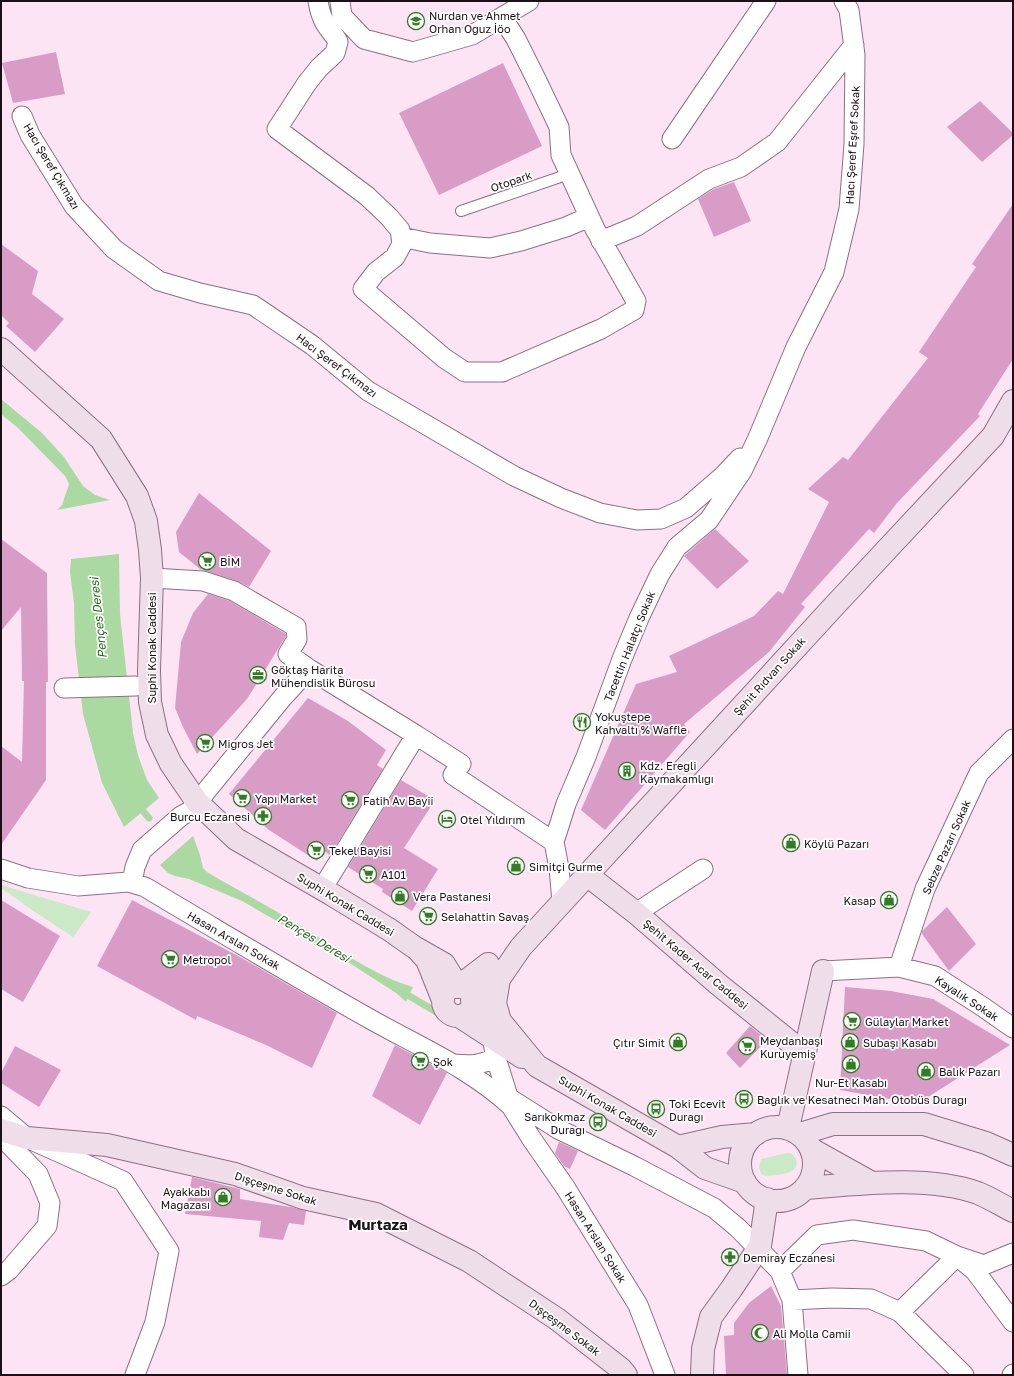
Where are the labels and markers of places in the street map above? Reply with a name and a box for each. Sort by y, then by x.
place label: Nurdan ve Ahmet Orhan Oğuz İöo [429,9,520,35]
school or university icon: Nurdan ve Ahmet Orhan Oğuz İöo [406,11,426,31]
supermarket icon: BİM [197,551,217,571]
place label: BİM [220,555,240,568]
place label: Göktaş Harita Mühendislik Bürosu [271,663,375,689]
office icon: Göktaş Harita Mühendislik Bürosu [248,665,268,685]
place label: Yokuştepe Kahvaltı % Waffle [595,710,687,736]
restaurant icon: Yokuştepe Kahvaltı % Waffle [572,712,592,732]
supermarket icon: Migros Jet [195,733,215,753]
place label: Migros Jet [218,737,273,750]
place label: Kdz. Ereğli Kaymakamlığı [640,759,714,785]
building icon: Kdz. Ereğli Kaymakamlığı [617,761,637,781]
supermarket icon: Yapı Market [232,788,252,808]
supermarket icon: Fatih Av Bayii [340,790,360,810]
place label: Yapı Market [255,792,317,805]
place label: Fatih Av Bayii [363,794,433,807]
pharmacy icon: Burcu Eczanesi [253,806,273,826]
hotel icon: Otel Yıldırım [437,809,457,829]
place label: Burcu Eczanesi [170,810,250,823]
place label: Otel Yıldırım [460,813,525,826]
shop icon: Köylü Pazarı [781,833,801,853]
place label: Köylü Pazarı [804,837,869,850]
supermarket icon: Tekel Bayisi [306,840,326,860]
place label: Tekel Bayisi [329,844,391,857]
shop icon: Simitçi Gurme [506,856,526,876]
place label: Simitçi Gurme [529,860,603,873]
supermarket icon: A101 [358,864,378,884]
place label: A101 [381,868,406,881]
shop icon: Vera Pastanesi [390,886,410,906]
place label: Vera Pastanesi [413,890,491,903]
shop icon: Kasap [879,890,899,910]
place label: Kasap [843,894,876,907]
supermarket icon: Selahattin Savaş [418,906,438,926]
place label: Selahattin Savaş [441,910,529,923]
supermarket icon: Metropol [160,949,180,969]
place label: Metropol [183,953,231,966]
supermarket icon: Gülaylar Market [842,1011,862,1031]
place label: Gülaylar Market [865,1015,949,1028]
shop icon: Çıtır Simit [668,1032,688,1052]
shop icon: Subaşı Kasabı [840,1032,860,1052]
place label: Meydanbaşı Kuruyemiş [760,1034,823,1060]
place label: Çıtır Simit [613,1036,665,1049]
supermarket icon: Meydanbaşı Kuruyemiş [737,1036,757,1056]
place label: Subaşı Kasabı [863,1036,937,1049]
supermarket icon: Şok [410,1051,430,1071]
shop icon: Nur-Et Kasabı [841,1054,861,1074]
place label: Şok [433,1055,453,1068]
shop icon: Balık Pazarı [916,1061,936,1081]
place label: Balık Pazarı [939,1065,1000,1078]
place label: Nur-Et Kasabı [815,1076,887,1089]
bus stop icon: Bağlık ve Kesatneci Mah. Otobüs Durağı [734,1089,754,1109]
place label: Bağlık ve Kesatneci Mah. Otobüs Durağı [757,1093,967,1106]
place label: Toki Ecevit Durağı [669,1097,726,1123]
bus stop icon: Toki Ecevit Durağı [646,1099,666,1119]
place label: Sarıkokmaz Durağı [524,1110,585,1136]
bus stop icon: Sarıkokmaz Durağı [588,1112,608,1132]
place label: Ayakkabı Mağazası [161,1185,210,1211]
shop icon: Ayakkabı Mağazası [213,1187,233,1207]
pharmacy icon: Demiray Eczanesi [720,1247,740,1267]
place label: Demiray Eczanesi [743,1251,835,1264]
mosque icon: Ali Molla Camii [750,1323,770,1343]
place label: Ali Molla Camii [773,1327,851,1340]

